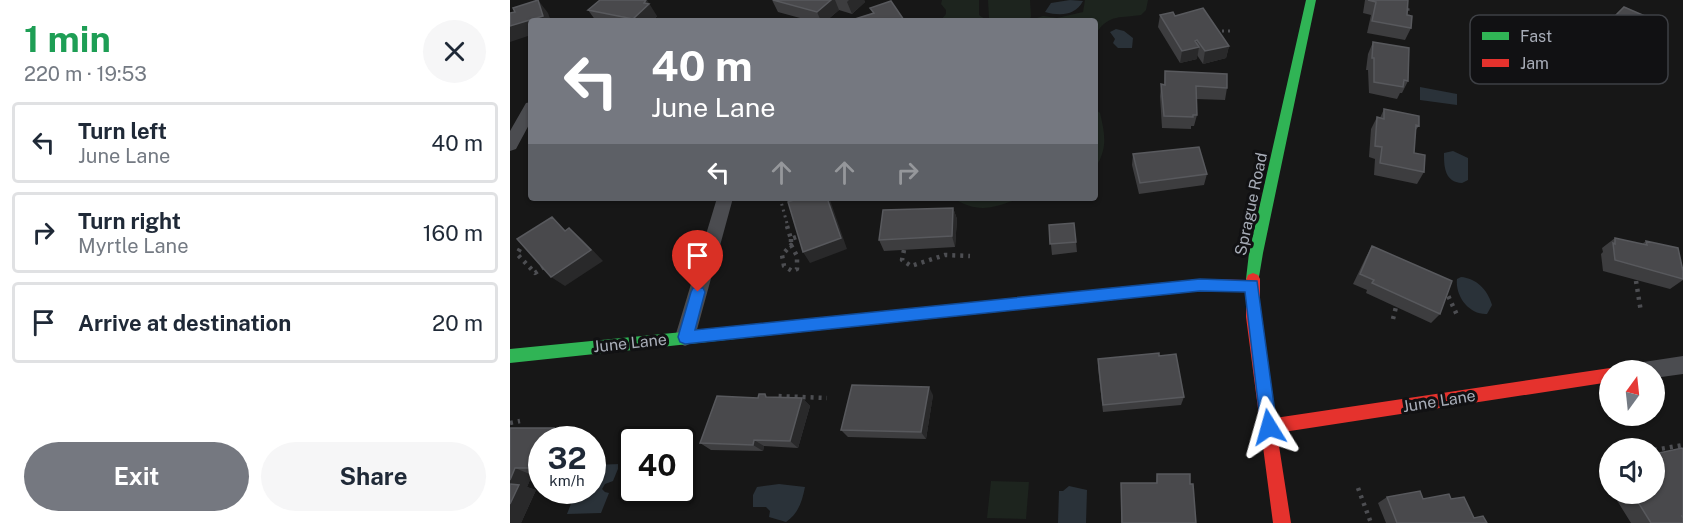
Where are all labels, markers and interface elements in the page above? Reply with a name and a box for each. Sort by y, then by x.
legend [1470,15,1668,84]
text: 1 min [24,18,111,60]
button: close [423,20,486,83]
text: Fast [1520,27,1552,46]
text: 40 m [651,41,753,90]
icon: left [552,42,630,120]
text: Jam [1520,54,1549,73]
text: 220 m · 19:53 [24,62,147,86]
text: June Lane [651,91,776,123]
text: Turn left [78,118,167,144]
icon: left [27,126,60,159]
text: 40 m [431,130,483,156]
text: June Lane [78,144,170,168]
street label: Sprague Road [1231,151,1271,257]
icon: left [702,156,735,189]
icon: ahead [765,156,798,189]
icon: ahead [828,156,861,189]
icon: right [891,156,924,189]
text: Turn right [78,208,181,234]
icon: right [27,216,60,249]
text: 160 m [423,220,483,246]
pin [672,230,723,292]
text: Myrtle Lane [78,234,188,258]
icon: arrive [681,239,714,272]
icon: arrive [27,306,60,339]
text: Arrive at destination [78,310,291,336]
text: 20 m [432,310,483,336]
street label: June Lane [592,330,668,356]
north arrow [1599,360,1665,426]
map controls [1599,360,1665,504]
street label: June Lane [1401,386,1477,416]
position arrow [1237,395,1301,459]
speed limit sign: 40 [618,426,696,504]
button: sound [1599,438,1665,504]
text: 32 [547,440,587,476]
button: Exit [24,442,249,511]
button: Share [261,442,486,511]
text: km/h [549,472,585,489]

